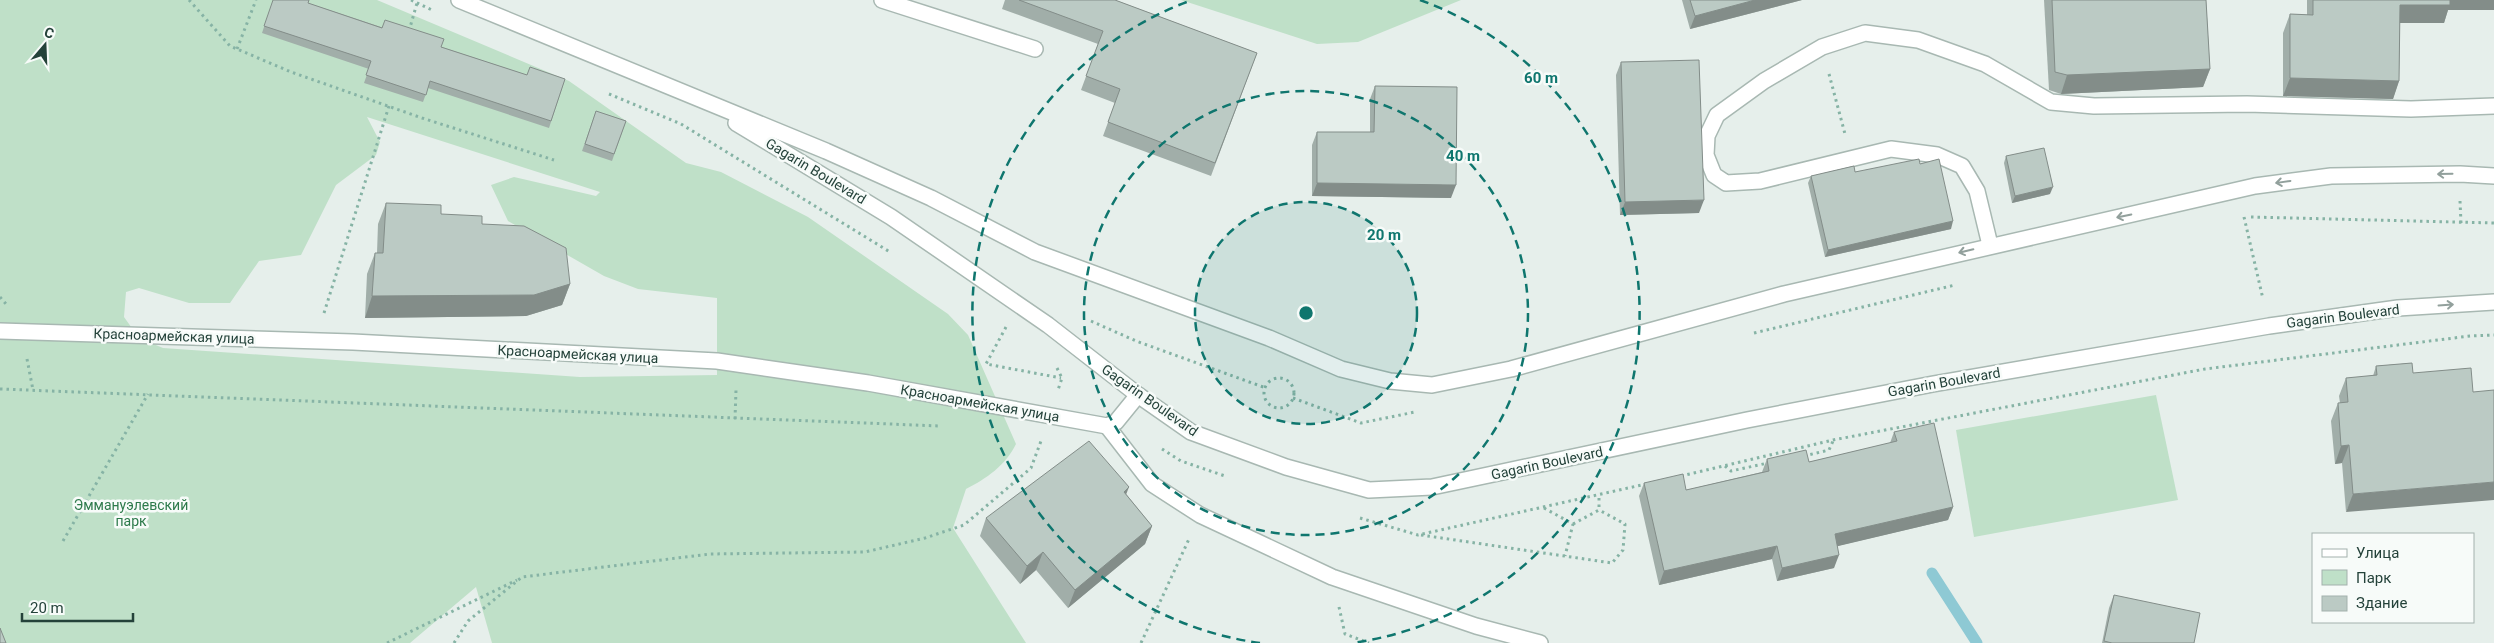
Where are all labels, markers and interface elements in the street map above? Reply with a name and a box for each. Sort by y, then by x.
north arrow [20,20,70,70]
text: С [42,24,56,42]
text: 60 m [1524,69,1558,87]
street label: Gagarin Boulevard [763,135,869,207]
text: 40 m [1446,147,1480,165]
one-way arrow [2438,169,2454,179]
one-way arrow [2276,178,2292,188]
one-way arrow [2117,212,2133,221]
text: 20 m [1367,226,1401,244]
one-way arrow [1958,247,1974,256]
street label: Gagarin Boulevard [2285,301,2401,331]
one-way arrow [2438,301,2454,310]
centre of rings [1297,304,1315,322]
street label: Красноармейская улица [93,325,255,347]
street label: Красноармейская улица [497,342,659,366]
street label: Gagarin Boulevard [1099,361,1201,439]
street label: Gagarin Boulevard [1886,364,2002,400]
street label: Красноармейская улица [899,381,1061,425]
street label: Gagarin Boulevard [1490,443,1604,483]
park label: Эммануэлевский парк [74,497,188,529]
legend [2312,533,2474,623]
text: Улица [2356,544,2399,562]
text: Парк [2356,569,2391,587]
scale bar [22,590,134,622]
text: Здание [2356,594,2407,612]
text: 20 m [30,599,64,617]

